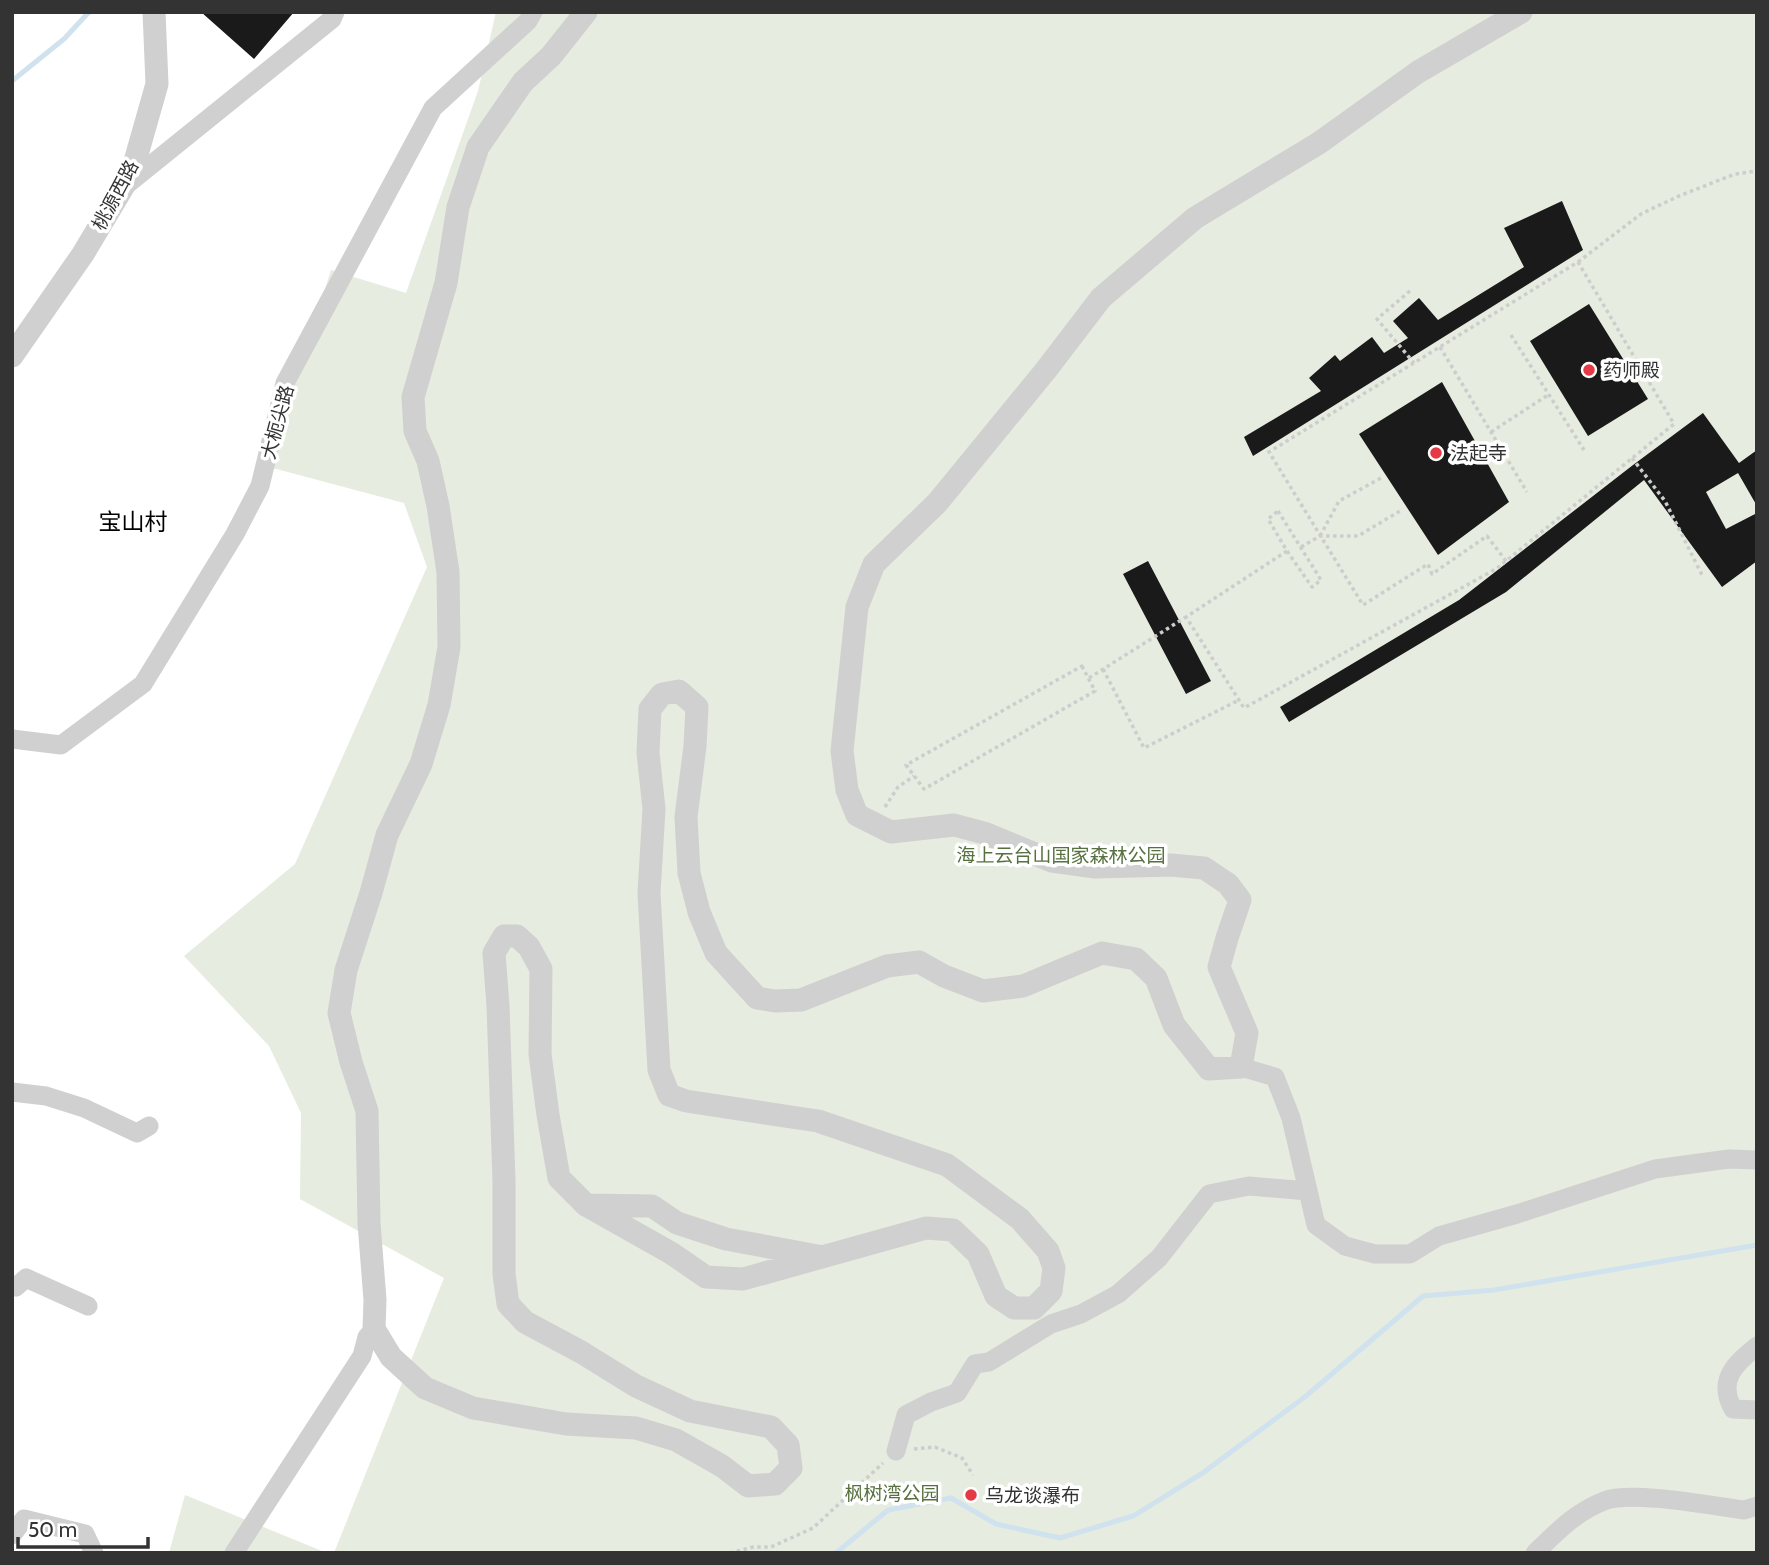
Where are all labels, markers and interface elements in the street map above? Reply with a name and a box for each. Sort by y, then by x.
street label: 桃源西路 [87,156,143,234]
place label: 药师殿 [1603,359,1660,382]
marker: 药师殿 [1581,362,1597,378]
street label: 大枙尖路 [257,382,298,462]
place label: 法起寺 [1450,442,1507,465]
marker: 法起寺 [1428,445,1444,461]
district label: 宝山村 [99,508,168,536]
park label: 海上云台山国家森林公园 [956,844,1166,867]
park label: 枫树湾公园 [844,1482,940,1505]
place label: 乌龙谈瀑布 [985,1484,1080,1507]
marker: 乌龙谈瀑布 [963,1487,979,1503]
scale bar [18,1506,147,1550]
text: 50 m [28,1517,77,1542]

